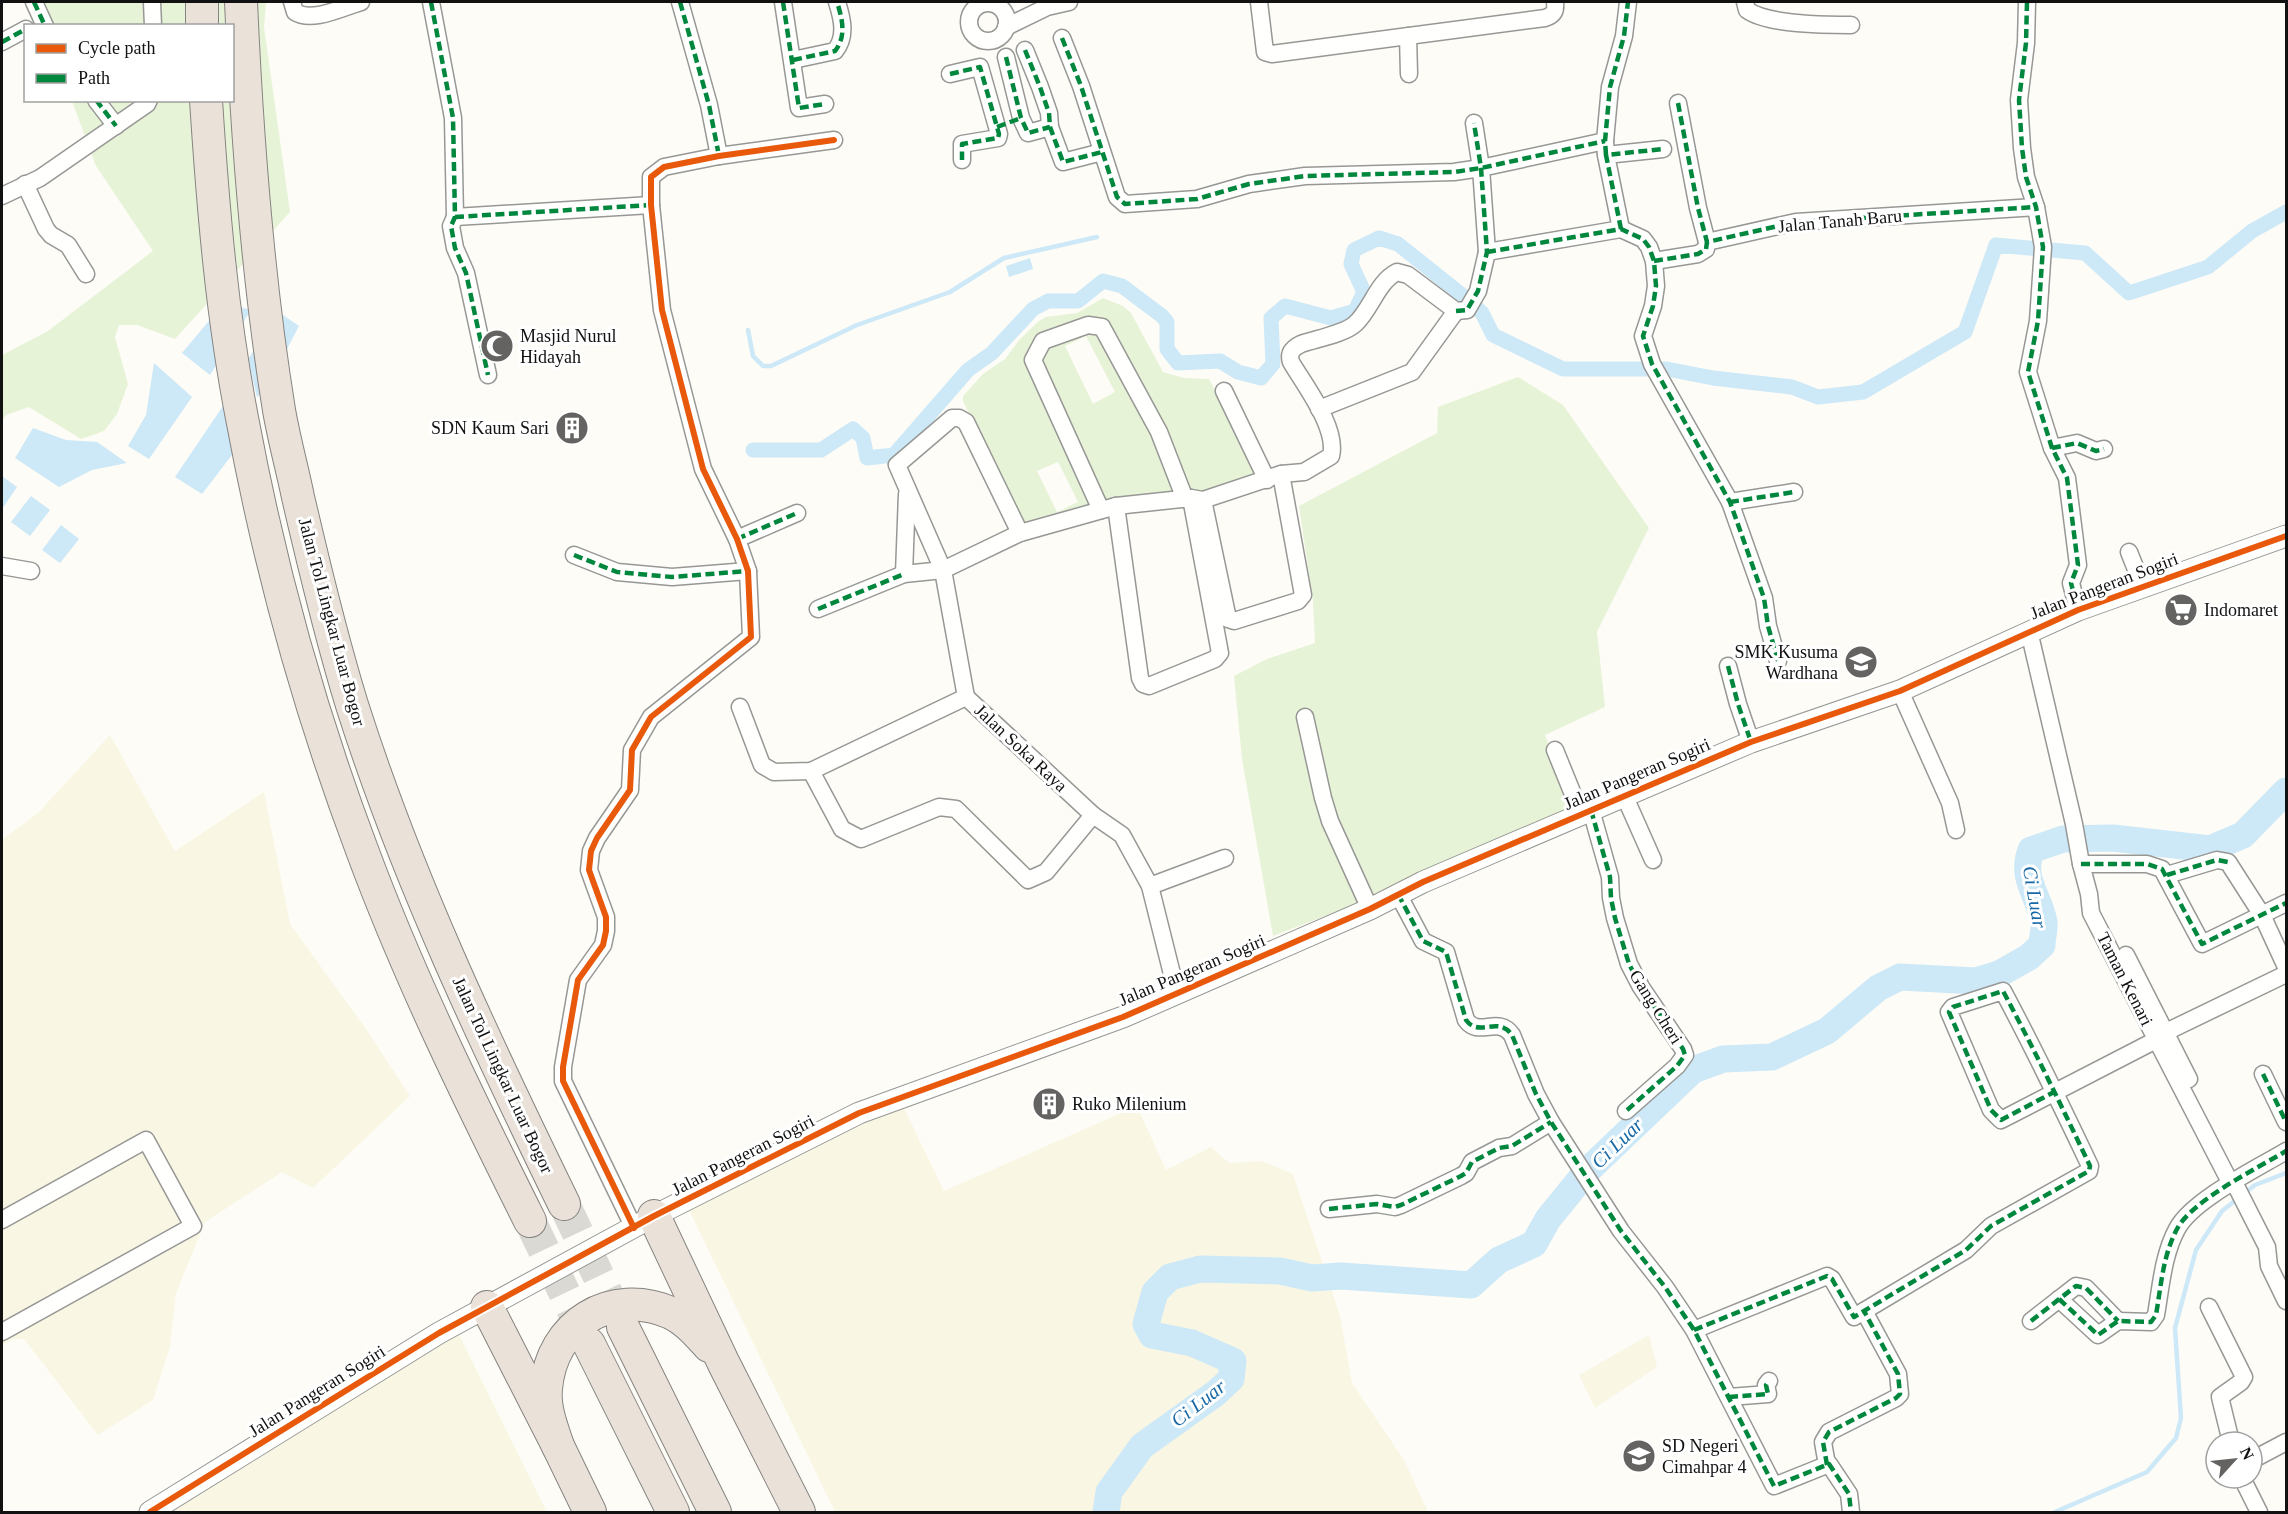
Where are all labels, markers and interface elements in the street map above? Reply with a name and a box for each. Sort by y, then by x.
legend [24,24,234,102]
text: Cycle path [78,38,155,58]
text: Path [78,68,110,88]
street label: Jalan Tanah Baru [1777,206,1903,236]
place label: Masjid Nurul Hidayah [520,326,617,367]
mosque icon: Masjid Nurul Hidayah [479,328,515,364]
building icon: SDN Kaum Sari [554,410,590,446]
place label: SDN Kaum Sari [431,418,549,438]
street label: Jalan Tol Lingkar Luar Bogor [295,516,369,728]
street label: Jalan Pangeran Sogiri [2027,549,2181,623]
supermarket icon: Indomaret [2163,592,2199,628]
place label: Indomaret [2204,600,2278,620]
place label: SMK Kusuma Wardhana [1734,642,1838,683]
school or university icon: SMK Kusuma Wardhana [1843,644,1879,680]
street label: Jalan Soka Raya [971,700,1071,796]
street label: Jalan Pangeran Sogiri [1561,734,1713,814]
water label: Ci Luar [2019,864,2051,930]
street label: Taman Kenari [2093,929,2157,1029]
street label: Jalan Pangeran Sogiri [1116,930,1268,1010]
street label: Gang Cheri [1625,966,1687,1048]
street label: Jalan Tol Lingkar Luar Bogor [449,974,557,1176]
building icon: Ruko Milenium [1031,1086,1067,1122]
place label: Ruko Milenium [1072,1094,1187,1114]
street label: Jalan Pangeran Sogiri [669,1110,817,1200]
water label: Ci Luar [1587,1113,1647,1173]
street label: Jalan Pangeran Sogiri [245,1341,389,1441]
water label: Ci Luar [1166,1375,1230,1431]
north arrow [2204,1430,2264,1490]
place label: SD Negeri Cimahpar 4 [1662,1436,1746,1477]
school or university icon: SD Negeri Cimahpar 4 [1621,1438,1657,1474]
text: N [2237,1444,2257,1463]

